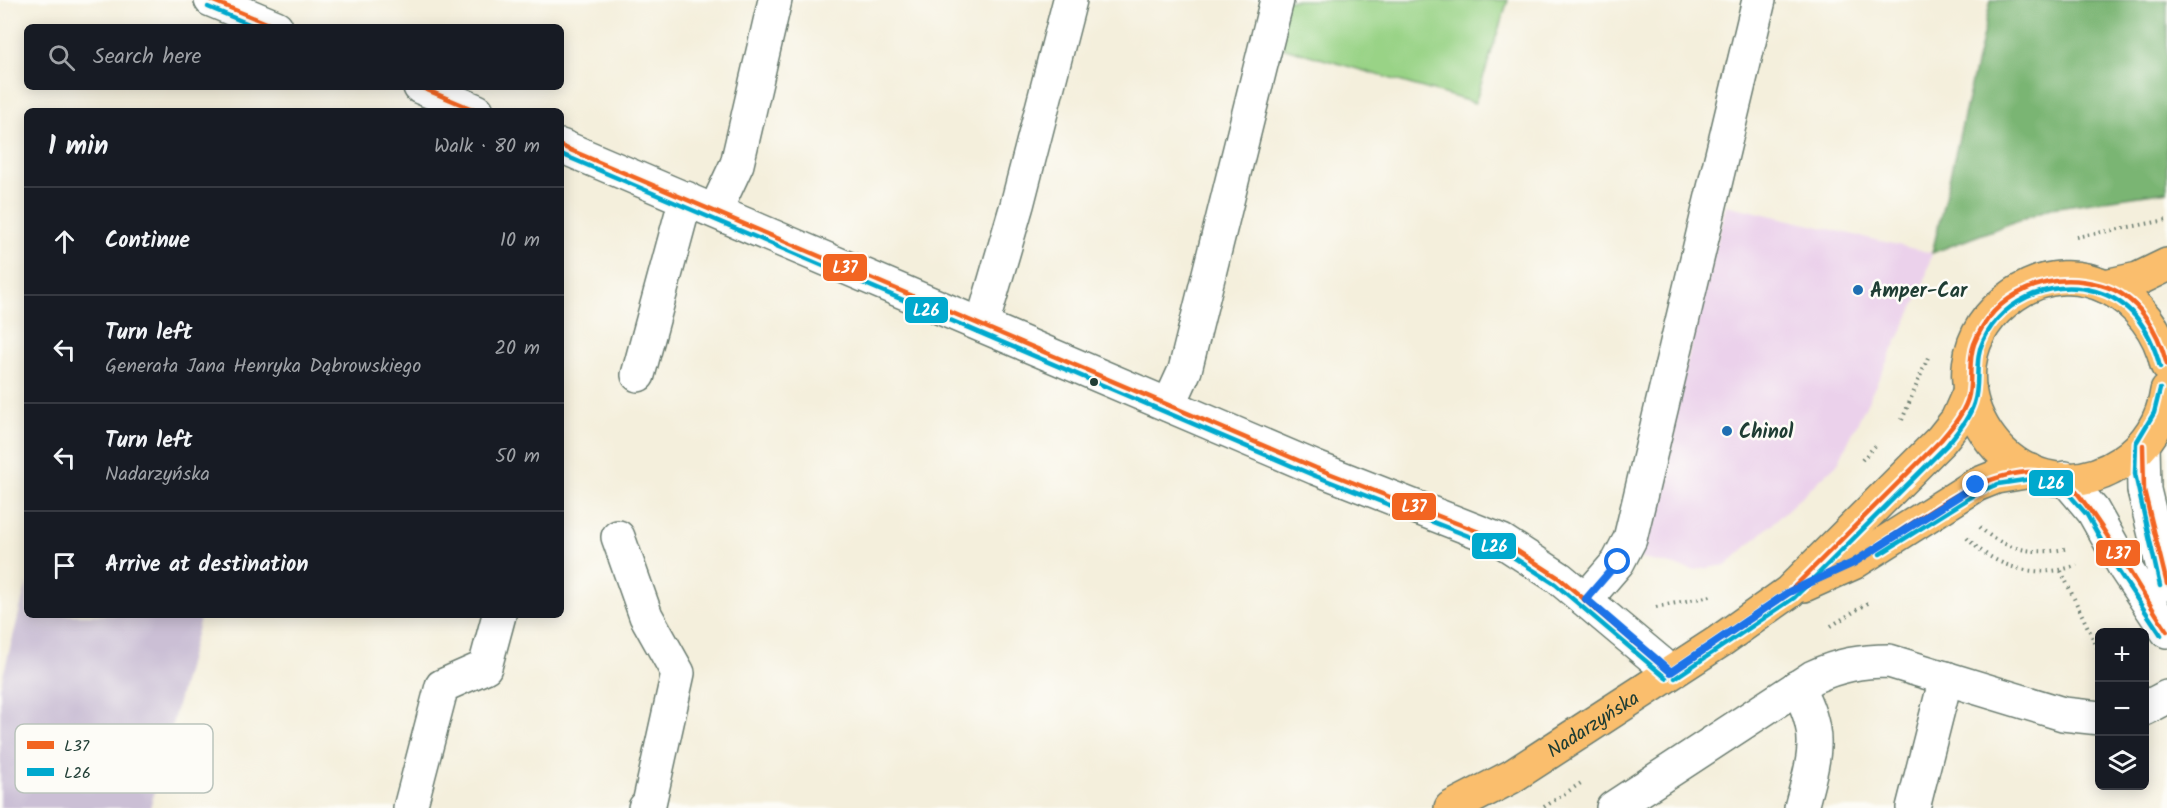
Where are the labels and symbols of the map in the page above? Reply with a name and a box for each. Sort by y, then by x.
line badge: L37 [822,253,868,282]
text: L37 [832,256,858,281]
place label: Amper-Car [1870,276,1968,308]
marker: Amper-Car [1851,283,1865,297]
line badge: L26 [904,296,949,324]
text: L26 [913,299,940,324]
unlabelled marker [1088,376,1100,388]
place label: Chinol [1739,417,1794,449]
marker: Chinol [1720,424,1734,438]
line badge: L26 [2028,469,2074,497]
route end [1962,471,1988,497]
text: L26 [2038,472,2065,497]
line badge: L37 [1391,492,1437,521]
text: L37 [1401,495,1427,520]
line badge: L26 [1471,532,1517,560]
text: L26 [1481,535,1508,560]
line badge: L37 [2095,539,2141,567]
text: L37 [2105,542,2131,567]
route start [1604,548,1630,574]
street label: Nadarzyńska [1541,683,1647,768]
legend [15,724,213,793]
text: L37 [64,734,90,759]
text: L26 [64,761,91,786]

